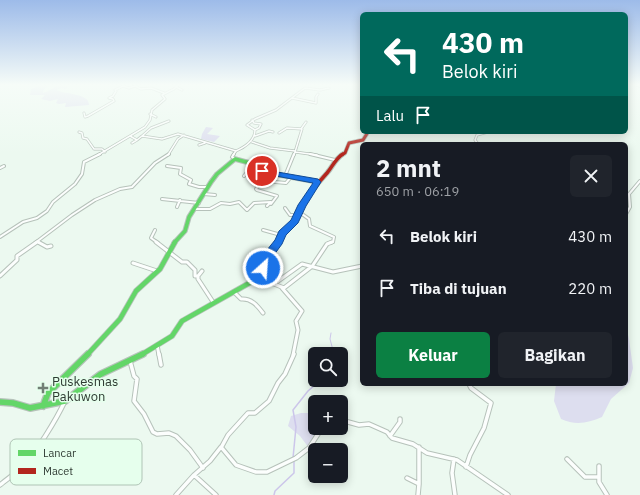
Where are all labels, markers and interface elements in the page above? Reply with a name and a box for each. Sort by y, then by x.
text: 430 m [442,24,524,61]
icon: left [376,28,428,80]
text: Belok kiri [442,60,517,83]
icon: arrive [412,104,434,126]
text: Lalu [376,106,404,125]
text: 2 mnt [376,152,441,184]
pin [245,154,279,188]
button: close [570,155,612,197]
icon: arrive [251,160,273,182]
text: 650 m · 06:19 [376,183,459,200]
icon: left [376,225,398,247]
text: Belok kiri [410,227,477,246]
text: 430 m [568,227,612,246]
position arrow [242,247,284,289]
icon: arrive [376,277,398,299]
text: Tiba di tujuan [410,279,507,298]
text: 220 m [568,279,612,298]
button: Keluar [376,332,490,378]
button: Bagikan [498,332,612,378]
map controls [308,347,348,483]
button: search [308,347,348,387]
place label: Puskesmas Pakuwon [52,373,118,405]
marker: Puskesmas Pakuwon [37,382,49,394]
button: + [308,395,348,435]
legend [10,439,142,485]
button: − [308,443,348,483]
text: Lancar [43,446,76,460]
text: Macet [43,464,73,478]

